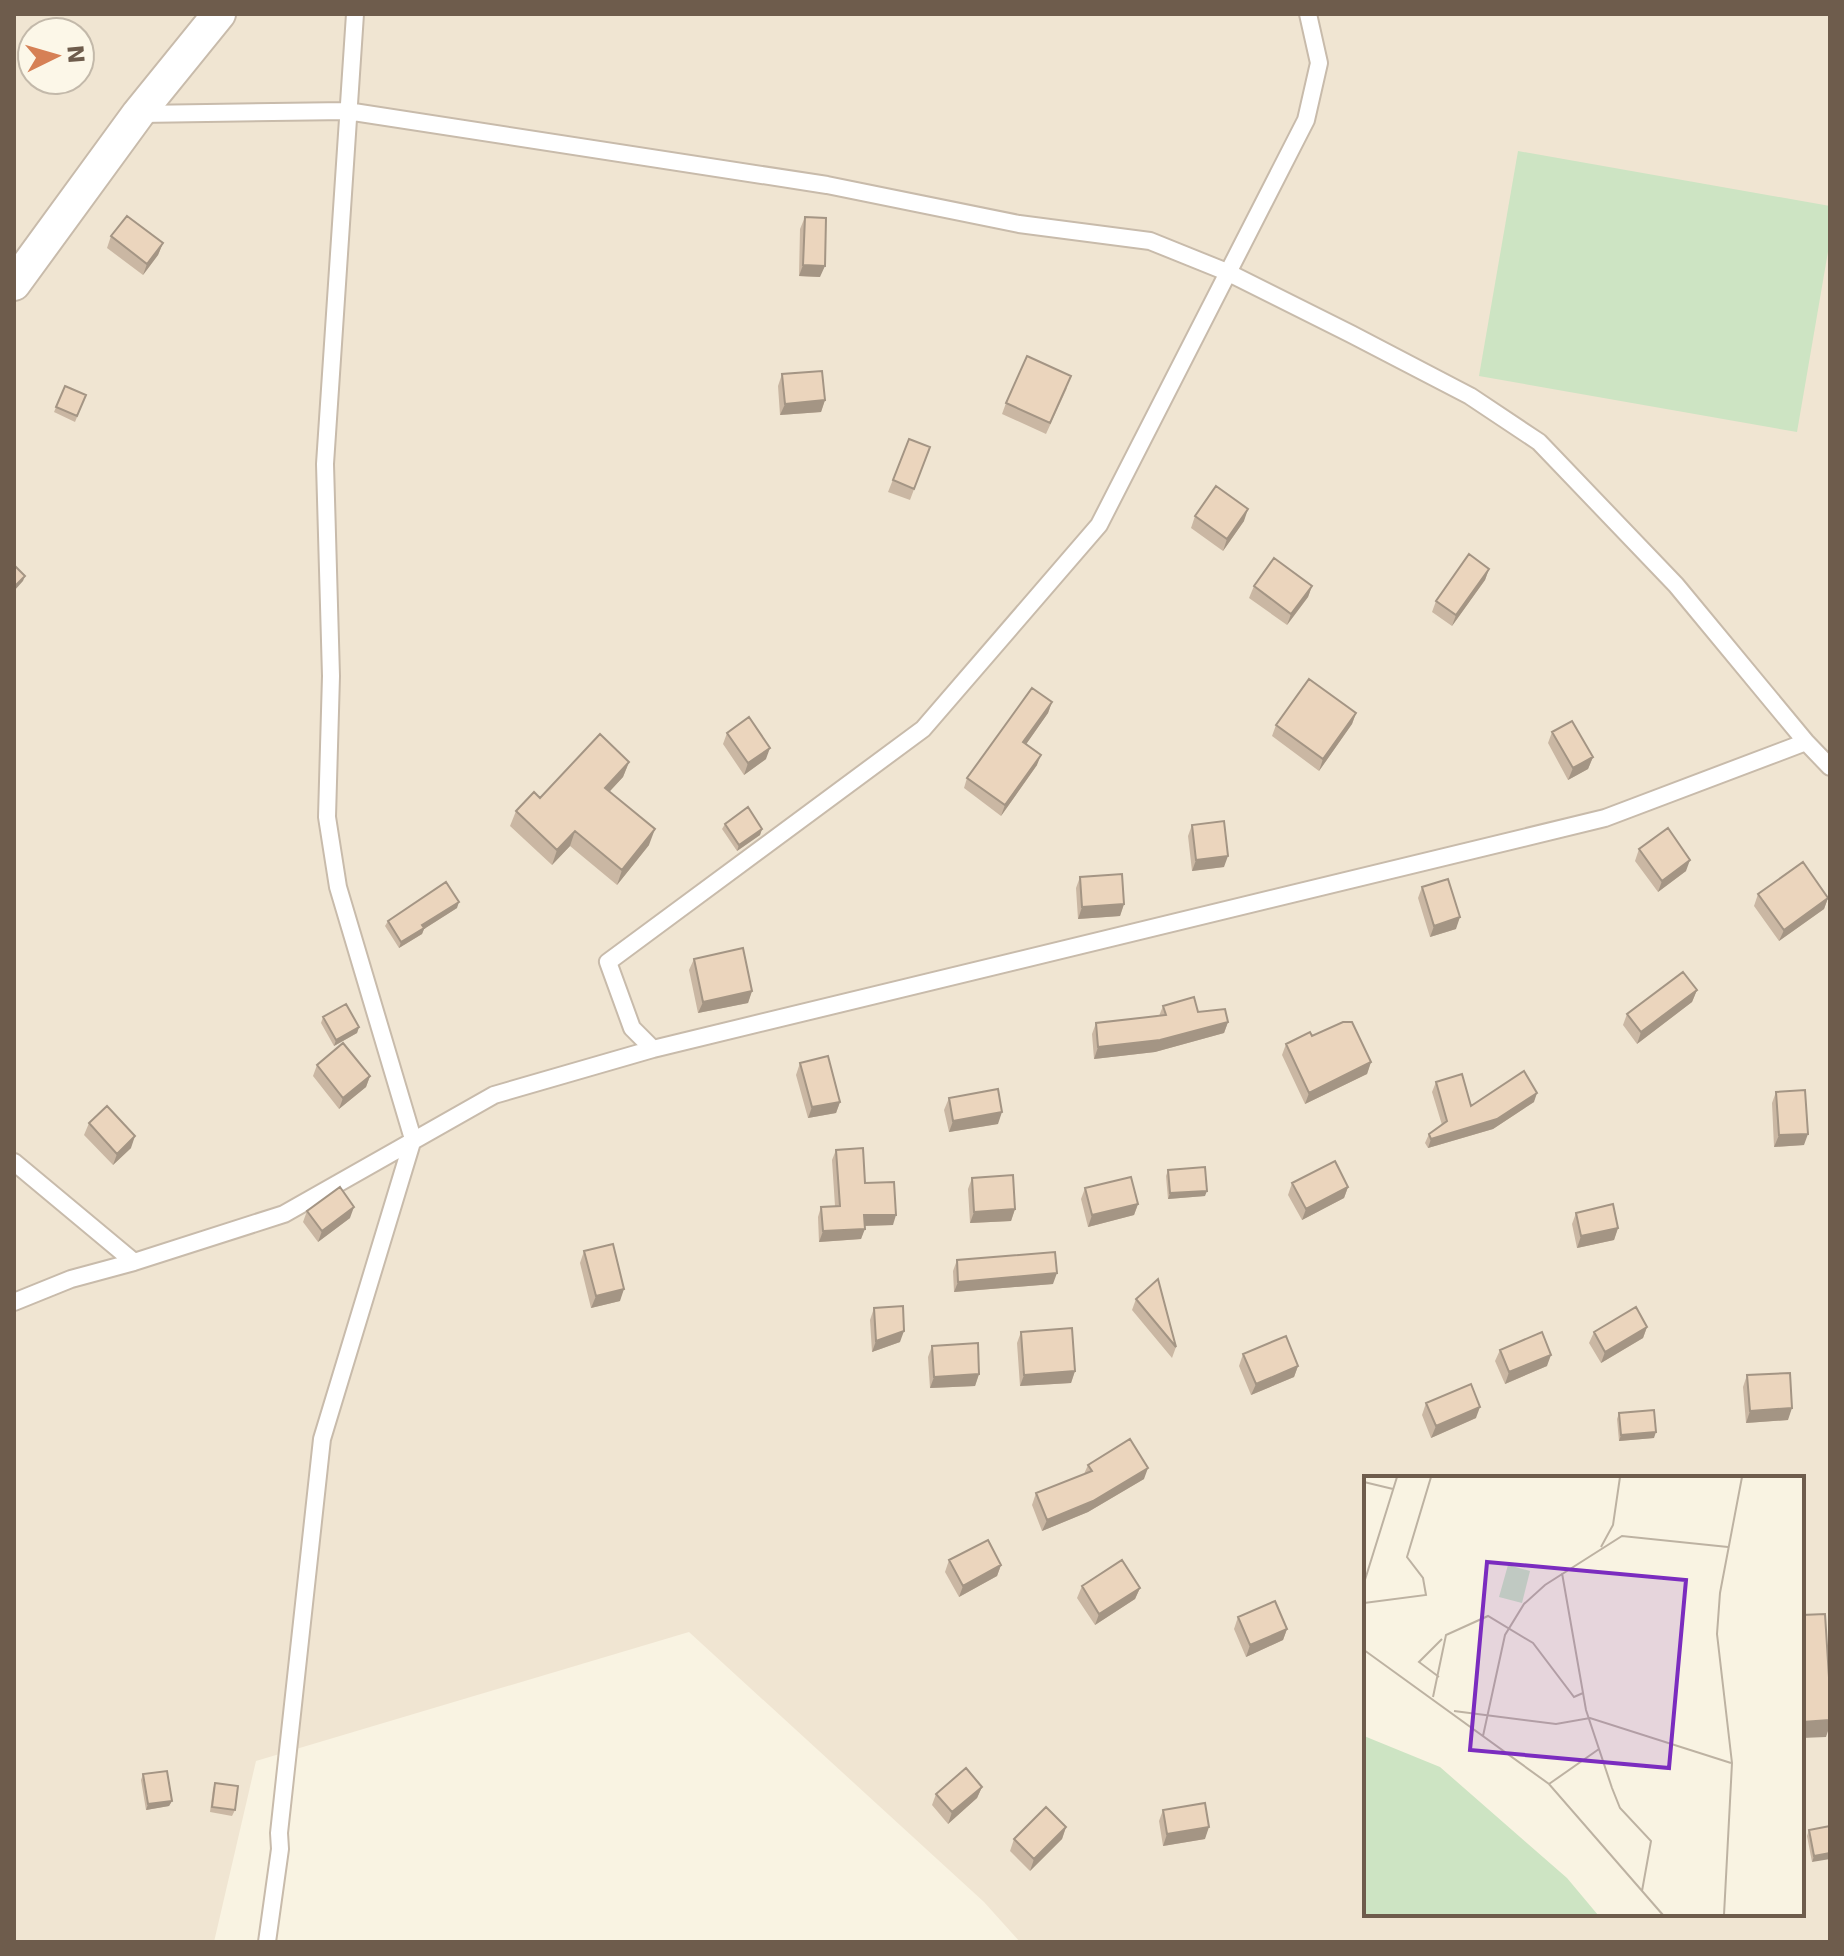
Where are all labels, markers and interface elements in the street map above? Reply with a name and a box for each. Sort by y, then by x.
north arrow [16,16,96,96]
text: N [62,44,89,65]
inset map [1364,1476,1804,1916]

